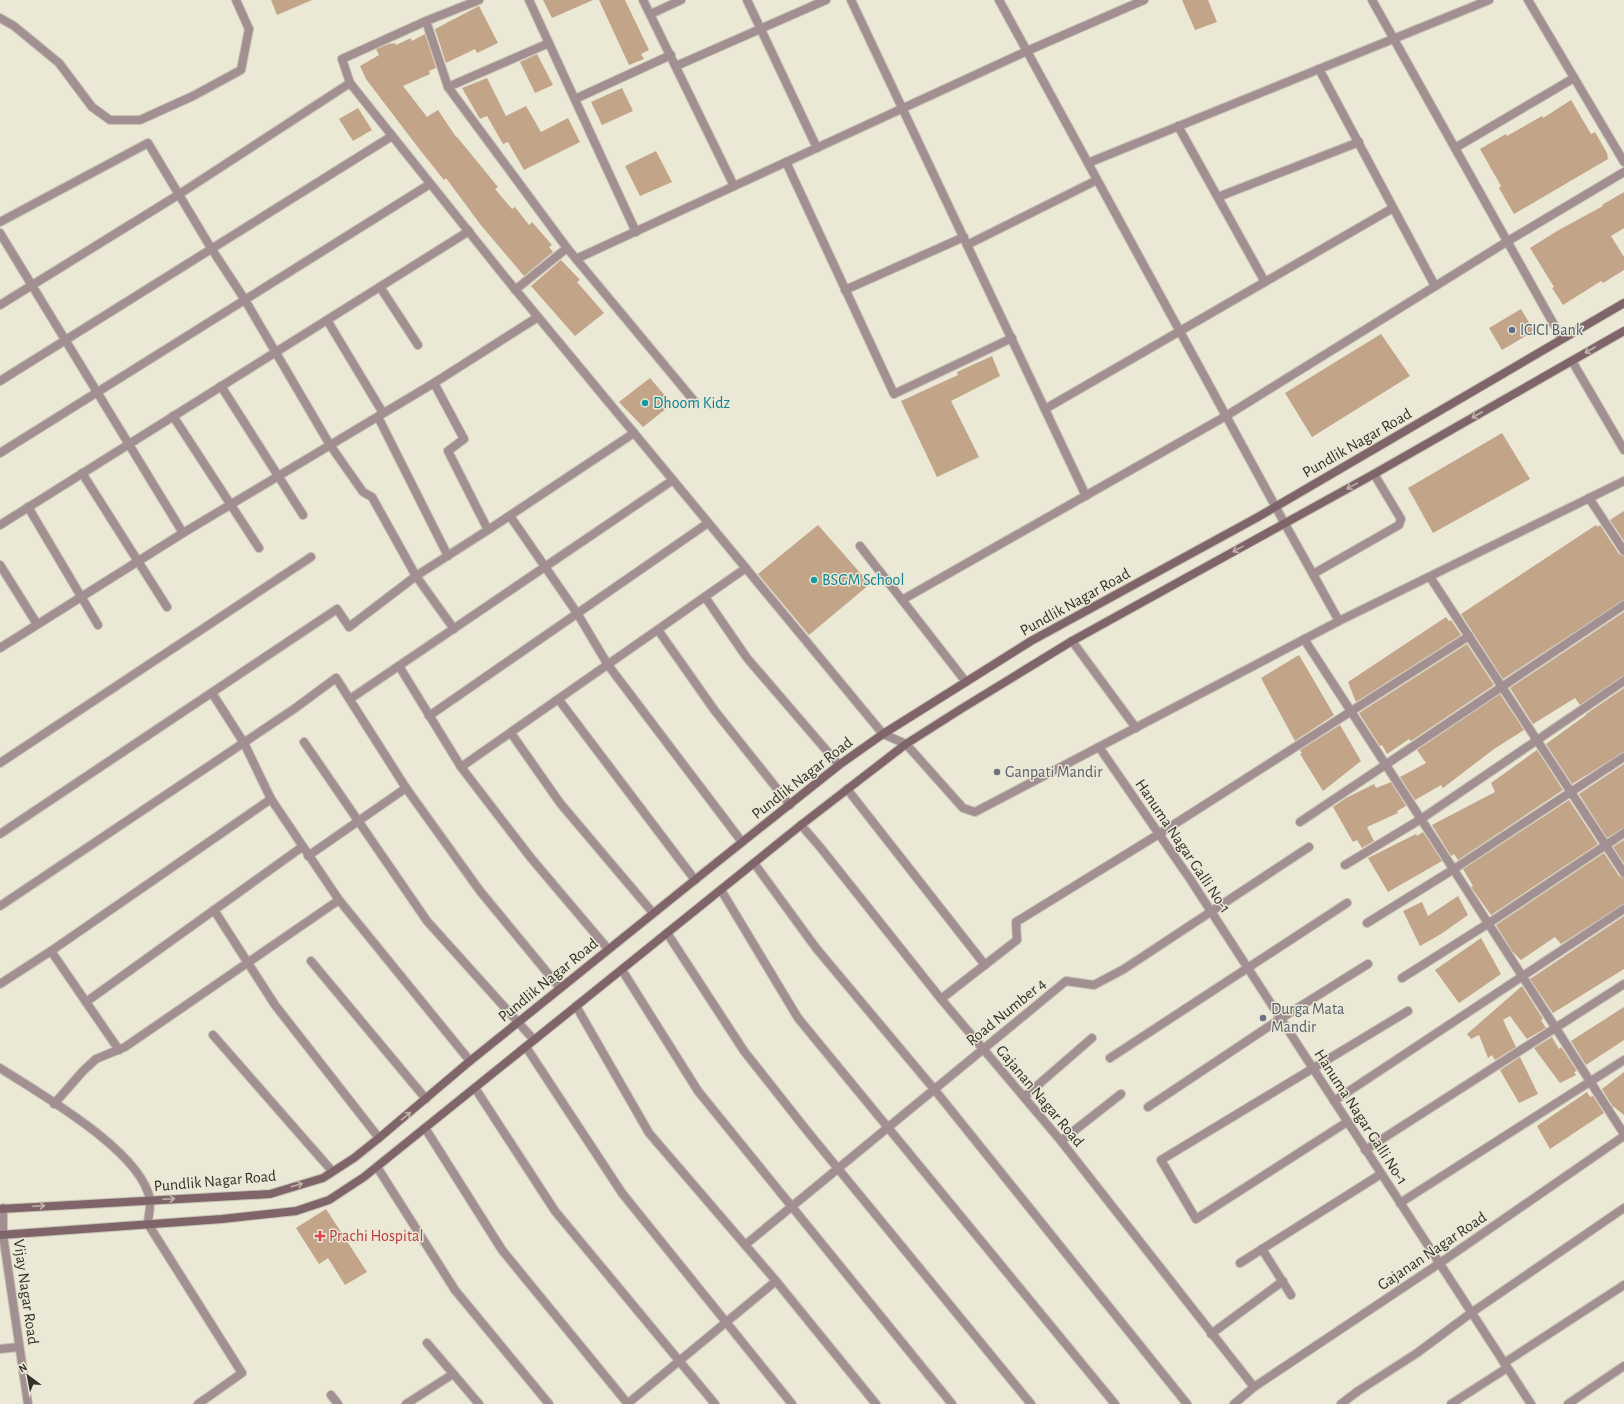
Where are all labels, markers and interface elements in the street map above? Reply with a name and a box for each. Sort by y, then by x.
place label: ICICI Bank [1520,322,1584,338]
marker: ICICI Bank [1507,325,1517,335]
one-way arrow [1584,347,1596,355]
place label: Dhoom Kidz [653,395,731,411]
marker: Dhoom Kidz [640,398,650,408]
street label: Pundlik Nagar Road [1300,405,1414,481]
one-way arrow [1471,411,1483,419]
one-way arrow [1346,483,1358,490]
one-way arrow [1232,546,1244,554]
street label: Pundlik Nagar Road [1017,565,1133,639]
place label: BSGM School [822,572,904,588]
marker: BSGM School [809,575,819,585]
street label: Pundlik Nagar Road [749,734,855,822]
place label: Ganpati Mandir [1005,764,1103,780]
marker: Ganpati Mandir [992,767,1002,777]
street label: Hanuma Nagar Galli No-1 [1132,776,1234,916]
street label: Pundlik Nagar Road [495,935,601,1025]
street label: Road Number 4 [963,975,1049,1049]
place label: Durga Mata Mandir [1271,1001,1344,1035]
marker: Durga Mata Mandir [1258,1013,1268,1023]
street label: Gajanan Nagar Road [992,1042,1087,1150]
street label: Hanuma Nagar Galli No-1 [1311,1047,1411,1187]
one-way arrow [400,1112,411,1120]
street label: Pundlik Nagar Road [153,1168,277,1194]
one-way arrow [291,1181,304,1188]
one-way arrow [162,1196,175,1203]
one-way arrow [32,1203,45,1210]
street label: Gajanan Nagar Road [1375,1209,1490,1294]
place label: Prachi Hospital [329,1228,423,1244]
marker: Prachi Hospital [314,1230,326,1242]
street label: Vijay Nagar Road [10,1238,41,1346]
north arrow [8,1356,48,1396]
text: N [17,1361,29,1375]

